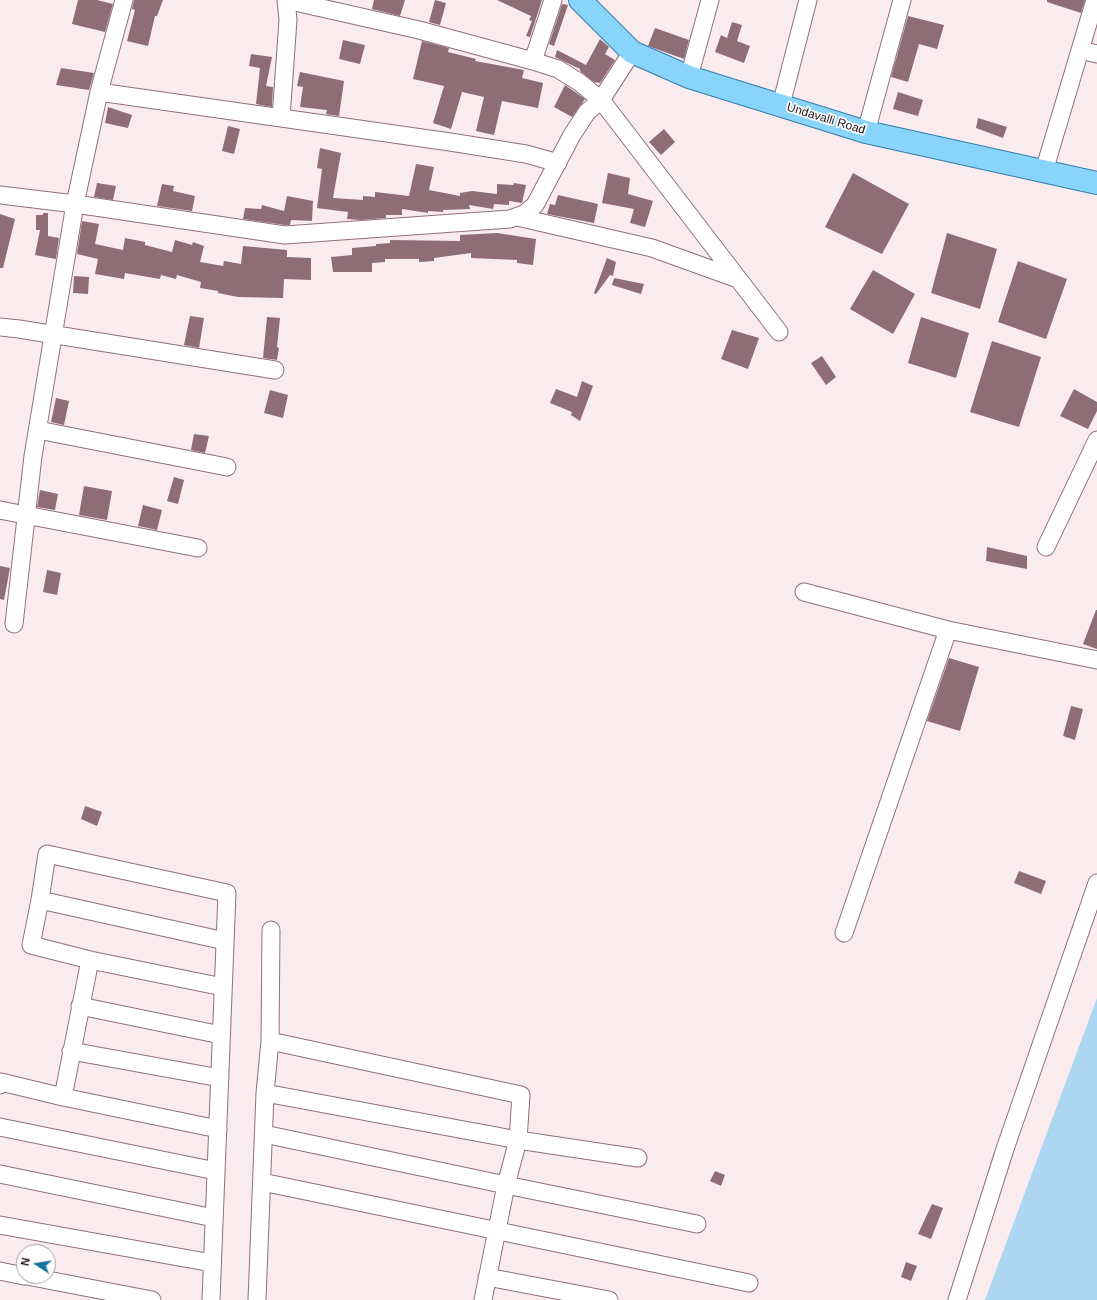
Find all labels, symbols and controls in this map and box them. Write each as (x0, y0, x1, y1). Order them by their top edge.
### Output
street label: Undavalli Road (785, 100, 867, 138)
north arrow (16, 1244, 56, 1284)
text: N (19, 1257, 32, 1267)

